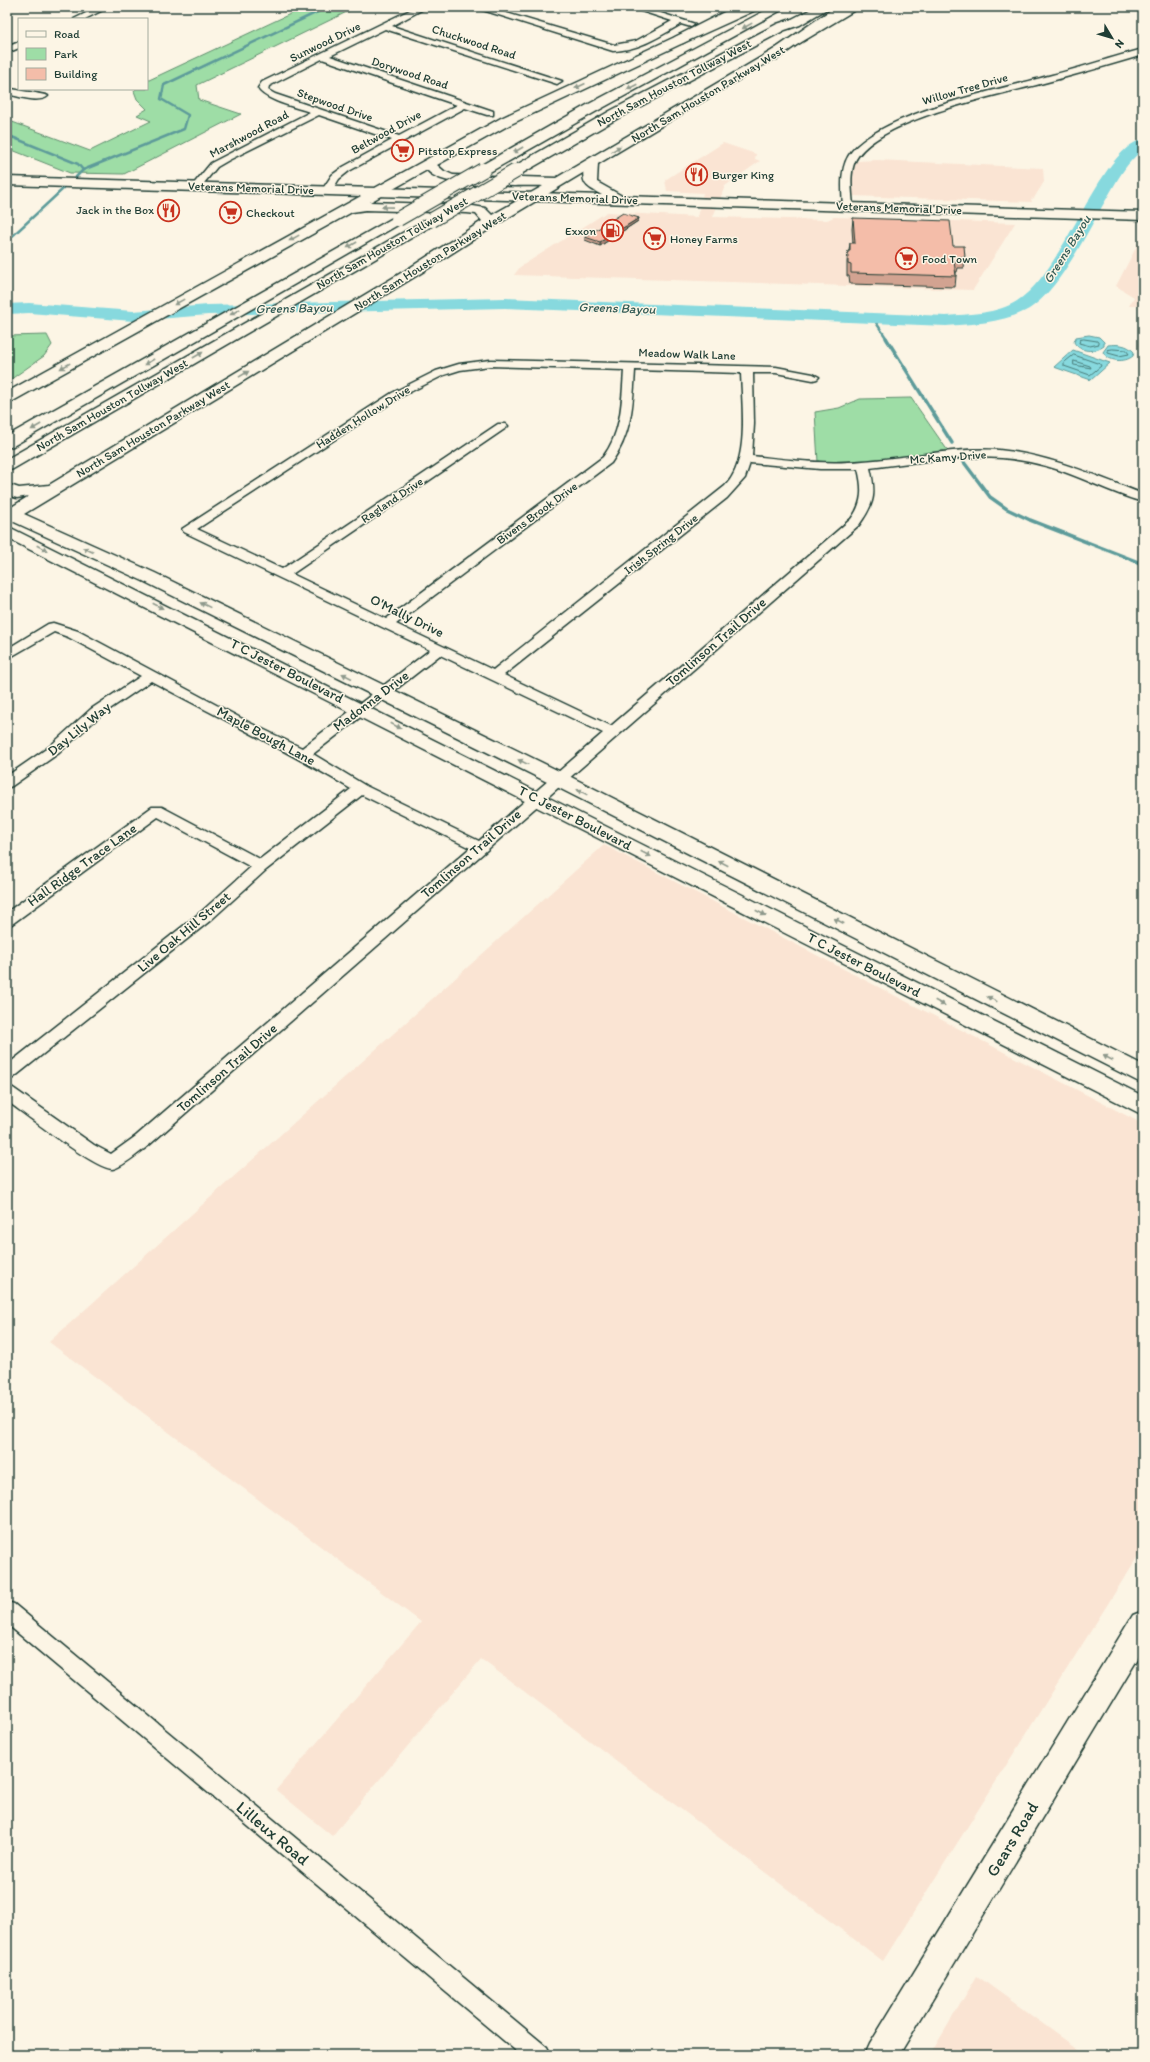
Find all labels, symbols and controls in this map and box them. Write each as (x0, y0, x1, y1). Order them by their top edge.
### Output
legend (18, 18, 148, 90)
north arrow (1092, 18, 1132, 58)
street label: Sunwood Drive (287, 19, 363, 65)
street label: Chuckwood Road (430, 22, 518, 62)
one-way arrow (741, 22, 753, 29)
text: Road (54, 27, 80, 41)
street label: North Sam Houston Tollway West (594, 36, 754, 130)
text: N (1112, 37, 1127, 51)
street label: North Sam Houston Parkway West (629, 42, 788, 146)
text: Park (54, 47, 78, 61)
street label: Dorywood Road (370, 54, 451, 92)
text: Building (54, 67, 98, 81)
street label: Willow Tree Drive (921, 70, 1010, 108)
one-way arrow (574, 83, 586, 89)
one-way arrow (626, 84, 638, 90)
street label: Stepwood Drive (295, 85, 375, 125)
street label: Marshwood Road (207, 107, 291, 161)
street label: Beltwood Drive (349, 107, 424, 157)
supermarket icon: Pitstop Express (390, 138, 416, 164)
place label: Pitstop Express (418, 144, 497, 158)
one-way arrow (610, 145, 622, 152)
one-way arrow (513, 146, 524, 153)
restaurant icon: Burger King (684, 162, 710, 188)
place label: Burger King (712, 168, 775, 182)
street label: Veterans Memorial Drive (188, 179, 314, 197)
street label: Veterans Memorial Drive (512, 189, 638, 207)
street label: North Sam Houston Tollway West (314, 194, 471, 292)
restaurant icon: Jack in the Box (156, 197, 182, 223)
street label: Veterans Memorial Drive (836, 199, 962, 217)
supermarket icon: Checkout (218, 200, 244, 226)
place label: Jack in the Box (76, 203, 154, 217)
one-way arrow (380, 204, 393, 210)
place label: Checkout (246, 206, 295, 220)
street label: North Sam Houston Parkway West (351, 208, 509, 314)
water label: Greens Bayou (1040, 212, 1094, 286)
fuel station icon: Exxon (599, 218, 625, 244)
place label: Exxon (565, 224, 596, 238)
supermarket icon: Honey Farms (642, 226, 668, 252)
place label: Honey Farms (670, 232, 738, 246)
one-way arrow (288, 235, 299, 242)
one-way arrow (346, 242, 358, 249)
supermarket icon: Food Town (893, 246, 919, 272)
place label: Food Town (922, 252, 977, 266)
one-way arrow (173, 299, 184, 306)
water label: Greens Bayou (578, 299, 657, 317)
water label: Greens Bayou (255, 300, 334, 316)
one-way arrow (229, 309, 241, 316)
street label: Meadow Walk Lane (638, 345, 736, 363)
one-way arrow (192, 352, 204, 359)
street label: North Sam Houston Tollway West (34, 356, 191, 454)
one-way arrow (143, 358, 155, 365)
one-way arrow (59, 362, 71, 369)
one-way arrow (239, 370, 249, 378)
street label: North Sam Houston Parkway West (74, 377, 233, 481)
street label: Hadden Hollow Drive (313, 382, 413, 452)
one-way arrow (30, 423, 42, 430)
street label: Mc Kamy Drive (909, 447, 987, 467)
street label: Ragland Drive (358, 474, 426, 526)
street label: Bivens Brook Drive (494, 479, 580, 547)
street label: Irish Spring Drive (621, 511, 701, 577)
one-way arrow (36, 545, 48, 551)
one-way arrow (82, 547, 93, 553)
street label: O'Mally Drive (367, 591, 447, 641)
street label: Tomlinson Trail Drive (662, 594, 770, 690)
one-way arrow (200, 602, 211, 608)
one-way arrow (152, 603, 164, 609)
street label: T C Jester Boulevard (227, 635, 347, 707)
street label: Madonna Drive (330, 667, 413, 735)
one-way arrow (341, 672, 353, 679)
street label: Day Lily Way (44, 698, 114, 760)
street label: Maple Bough Lane (214, 703, 318, 769)
one-way arrow (390, 723, 402, 730)
one-way arrow (517, 759, 528, 765)
street label: T C Jester Boulevard (515, 782, 635, 854)
one-way arrow (577, 789, 588, 795)
street label: Tomlinson Trail Drive (417, 806, 525, 902)
street label: Hall Ridge Trace Lane (24, 820, 140, 910)
one-way arrow (640, 850, 651, 857)
one-way arrow (717, 859, 729, 866)
street label: Live Oak Hill Street (134, 888, 234, 976)
one-way arrow (756, 910, 767, 916)
one-way arrow (833, 918, 845, 924)
street label: T C Jester Boulevard (804, 929, 924, 1001)
one-way arrow (987, 995, 998, 1002)
one-way arrow (934, 1000, 945, 1007)
street label: Tomlinson Trail Drive (173, 1020, 281, 1116)
one-way arrow (1103, 1055, 1114, 1061)
street label: Lilleux Road (233, 1797, 314, 1870)
street label: Gears Road (982, 1797, 1042, 1880)

